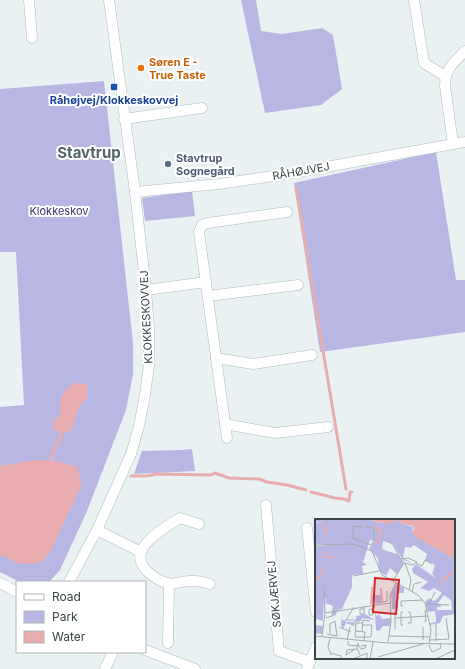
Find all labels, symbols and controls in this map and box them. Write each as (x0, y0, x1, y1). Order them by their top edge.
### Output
place label: Søren E - True Taste (149, 55, 206, 82)
marker: Søren E - True Taste (136, 63, 146, 73)
marker: Råhøjvej/Klokkeskovvej (109, 82, 119, 92)
place label: Råhøjvej/Klokkeskovvej (50, 93, 178, 107)
district label: Stavtrup (57, 143, 121, 162)
place label: Stavtrup Sognegård (176, 151, 235, 178)
marker: Stavtrup Sognegård (163, 159, 173, 169)
street label: RÅHØJVEJ (271, 159, 331, 183)
park label: Klokkeskov (29, 204, 89, 218)
street label: KLOKKESKOVVEJ (137, 270, 155, 364)
inset map (315, 519, 455, 659)
street label: SØKJÆRVEJ (264, 560, 284, 628)
legend (16, 581, 146, 653)
text: Road (52, 589, 81, 604)
text: Park (52, 609, 78, 624)
text: Water (52, 629, 86, 644)

